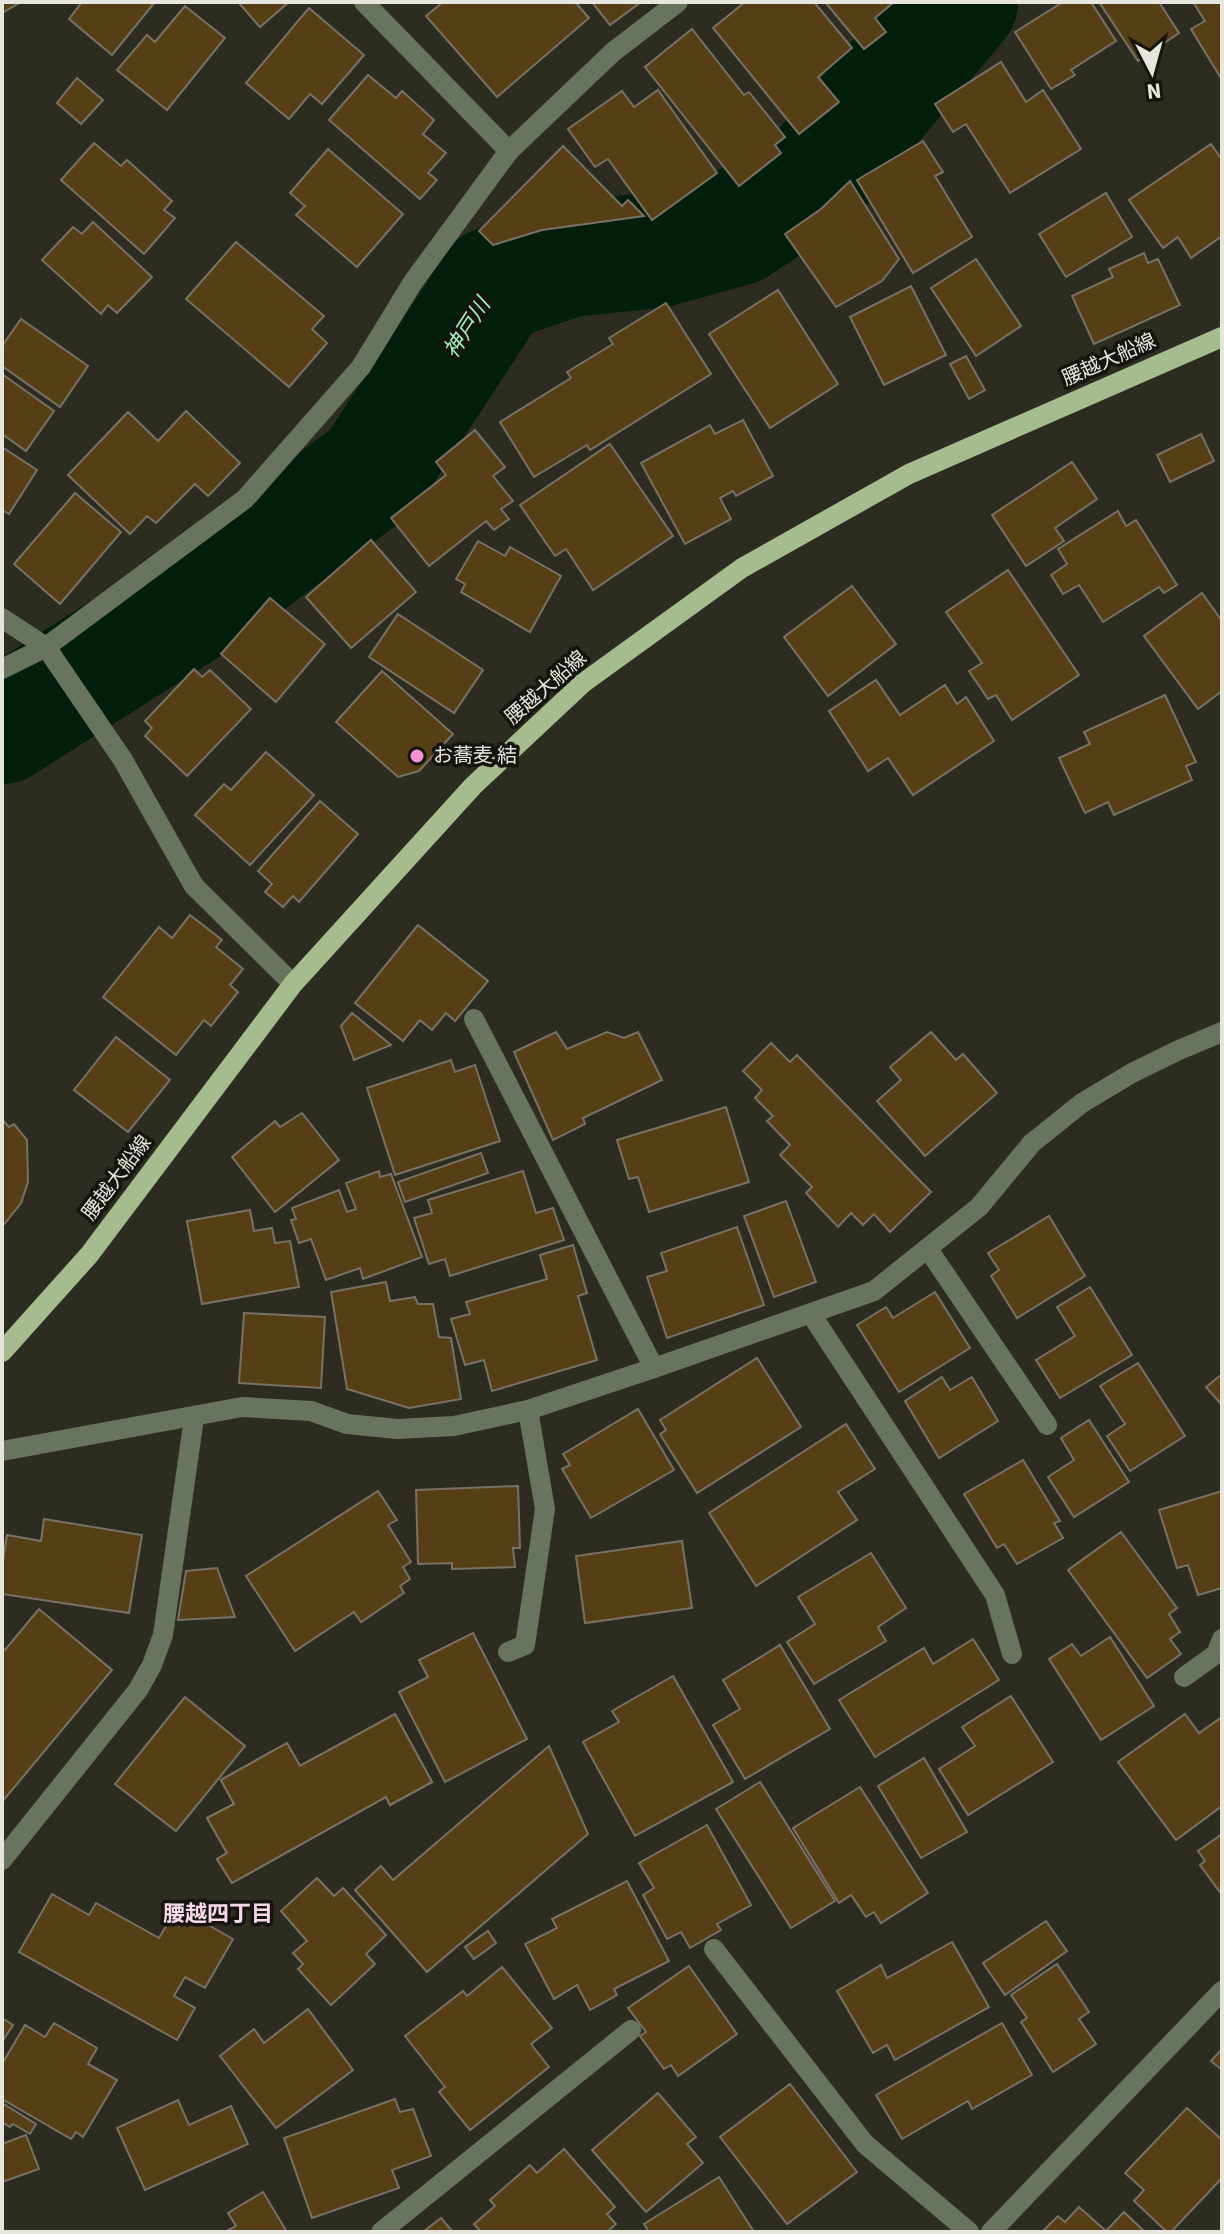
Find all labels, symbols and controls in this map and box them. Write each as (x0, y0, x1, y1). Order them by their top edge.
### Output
north arrow (1112, 32, 1192, 112)
text: N (1145, 74, 1163, 108)
water label: 神戸川 (436, 290, 499, 364)
street label: 腰越大船線 (1058, 327, 1160, 393)
street label: 腰越大船線 (499, 645, 593, 731)
place label: お蕎麦 結 (433, 742, 517, 770)
marker: お蕎麦 結 (408, 747, 426, 765)
street label: 腰越大船線 (76, 1130, 158, 1226)
district label: 腰越四丁目 (163, 1898, 273, 1930)

